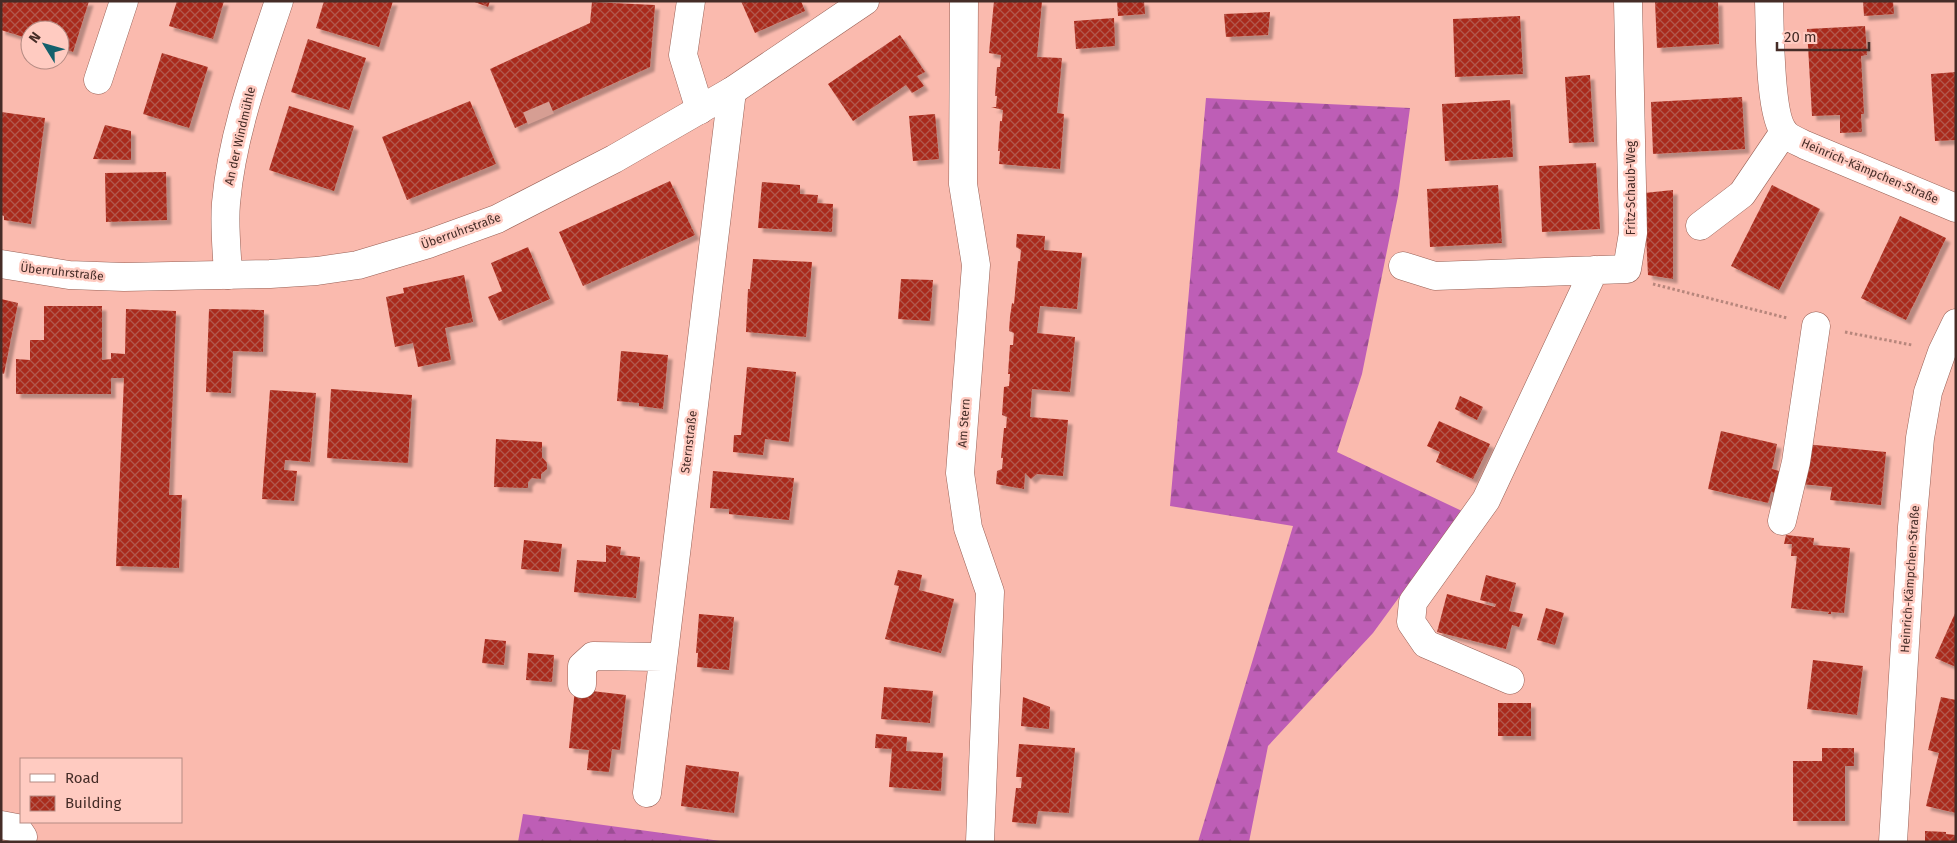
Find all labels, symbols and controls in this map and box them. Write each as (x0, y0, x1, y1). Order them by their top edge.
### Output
north arrow (20, 20, 70, 70)
scale bar (1777, 20, 1870, 52)
text: 20 m (1784, 28, 1817, 46)
text: N (25, 29, 45, 46)
street label: An der Windmühle (222, 86, 258, 186)
street label: Heinrich-Kämpchen-Straße (1799, 136, 1941, 206)
street label: Fritz-Schaub-Weg (1624, 140, 1638, 235)
street label: Überruhrstraße (419, 208, 503, 252)
street label: Überruhrstraße (20, 259, 105, 283)
street label: Am Stern (955, 398, 973, 448)
street label: Sternstraße (678, 410, 700, 474)
street label: Heinrich-Kämpchen-Straße (1898, 505, 1922, 653)
legend (20, 758, 182, 823)
text: Road (65, 769, 100, 787)
text: Building (65, 794, 121, 812)

